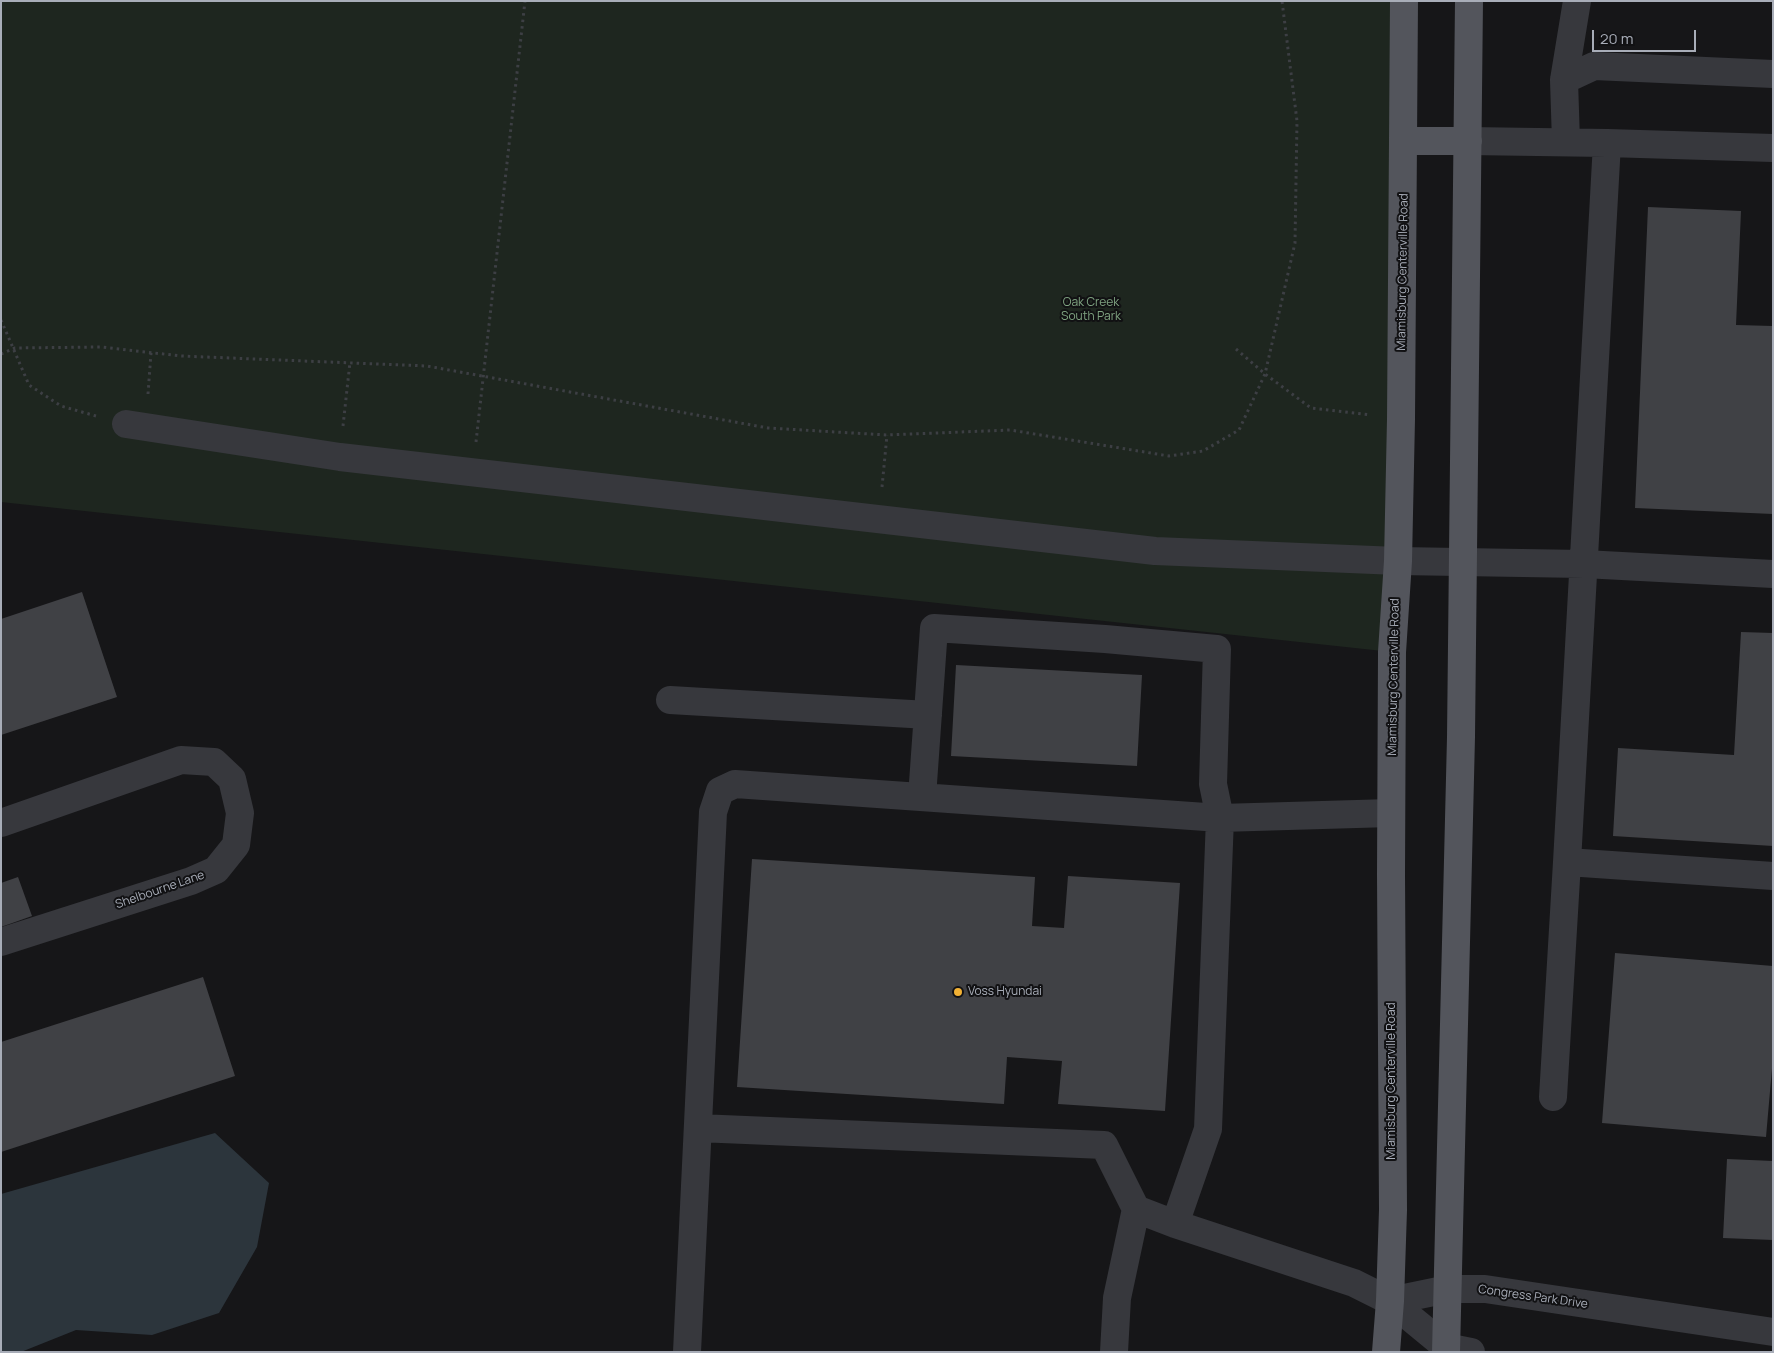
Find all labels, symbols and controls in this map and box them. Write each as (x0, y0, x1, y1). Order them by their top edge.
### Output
scale bar (1594, 20, 1698, 52)
text: 20 m (1600, 28, 1633, 49)
street label: Miamisburg Centerville Road (1394, 193, 1412, 351)
park label: Oak Creek South Park (1061, 296, 1121, 324)
street label: Miamisburg Centerville Road (1385, 598, 1403, 756)
street label: Shelbourne Lane (114, 868, 206, 912)
place label: Voss Hyundai (968, 985, 1042, 999)
marker: Voss Hyundai (952, 986, 964, 998)
street label: Miamisburg Centerville Road (1385, 1002, 1399, 1160)
street label: Congress Park Drive (1477, 1282, 1589, 1312)

